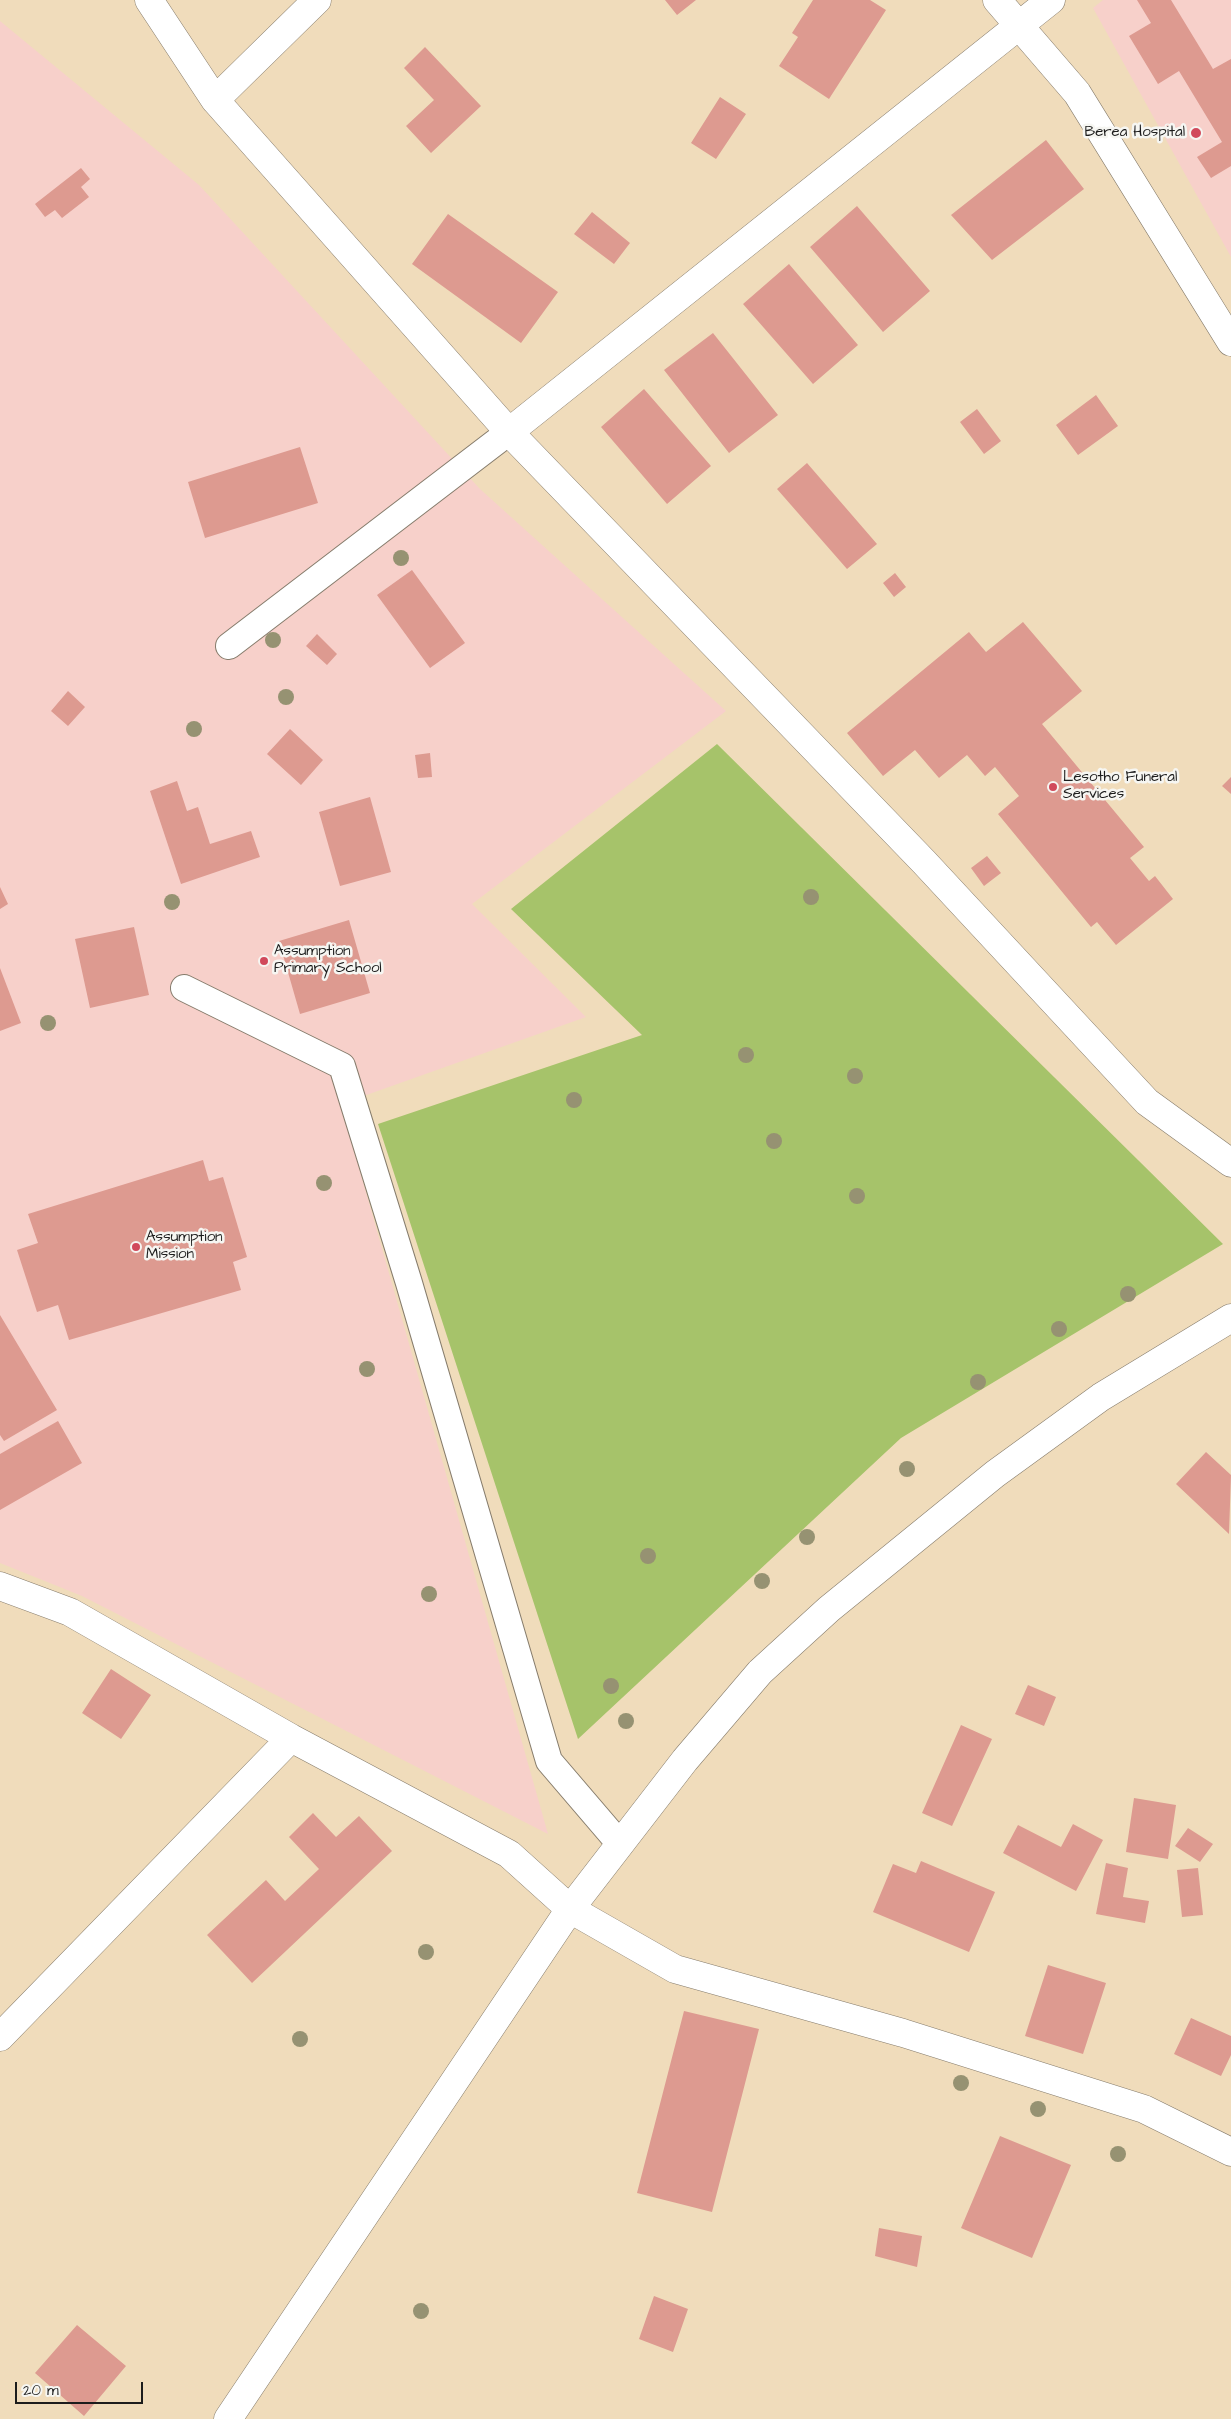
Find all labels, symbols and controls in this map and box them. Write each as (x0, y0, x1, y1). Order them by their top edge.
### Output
place label: Berea Hospital (1084, 124, 1185, 142)
marker: Berea Hospital (1189, 126, 1203, 140)
place label: Lesotho Funeral Services (1063, 769, 1177, 804)
marker: Lesotho Funeral Services (1047, 781, 1059, 793)
place label: Assumption Primary School (274, 943, 382, 978)
marker: Assumption Primary School (258, 955, 270, 967)
place label: Assumption Mission (146, 1229, 223, 1264)
marker: Assumption Mission (130, 1241, 142, 1253)
scale bar (18, 2372, 145, 2404)
text: 20 m (23, 2380, 59, 2401)

